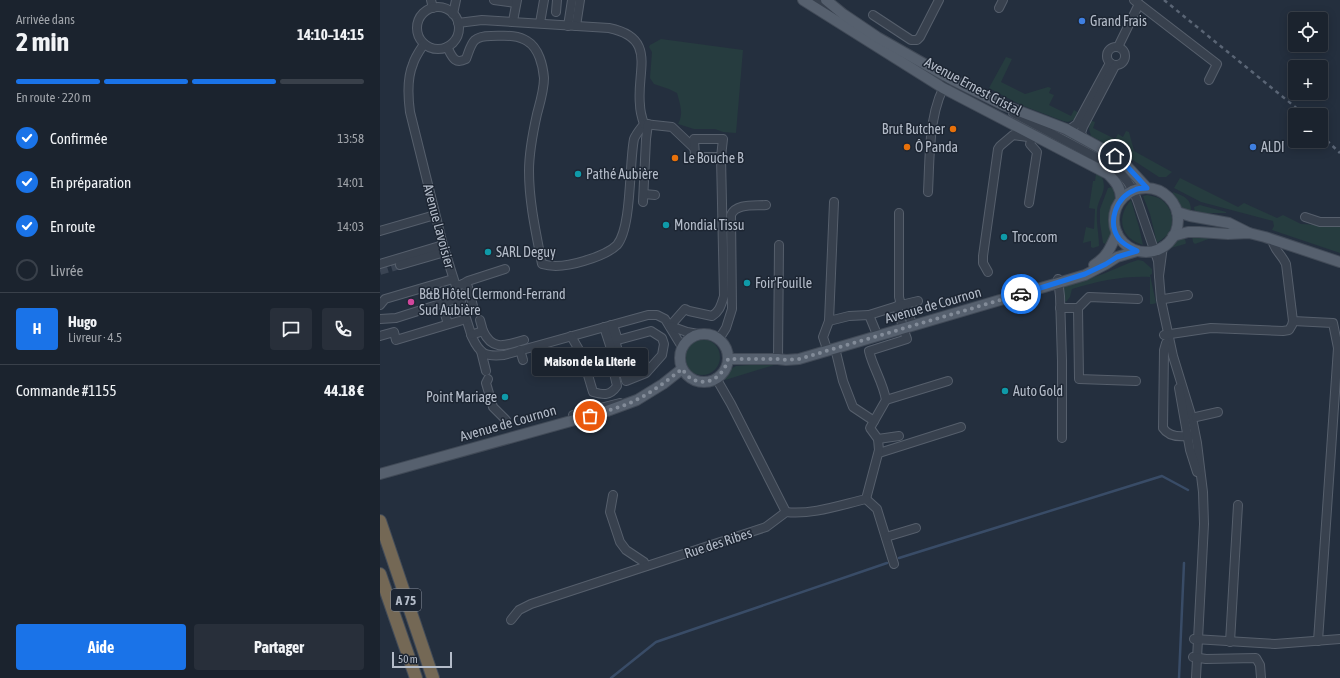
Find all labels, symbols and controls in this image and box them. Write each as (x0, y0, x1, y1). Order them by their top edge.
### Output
text: Arrivée dans (16, 12, 75, 27)
map controls (1288, 12, 1328, 148)
button: locate (1288, 12, 1328, 52)
place label: Grand Frais (1090, 13, 1147, 29)
marker: Grand Frais (1077, 16, 1087, 26)
text: 14:10–14:15 (297, 26, 364, 43)
text: 2 min (16, 27, 69, 57)
street label: Avenue Ernest Cristal (922, 54, 1025, 118)
button: + (1288, 60, 1328, 100)
text: En route · 220 m (16, 90, 91, 105)
button: − (1288, 108, 1328, 148)
place label: Brut Butcher (882, 121, 946, 137)
marker: Brut Butcher (948, 124, 958, 134)
icon: check (16, 127, 38, 149)
text: Confirmée (50, 130, 107, 147)
text: 13:58 (337, 131, 364, 146)
place label: Ô Panda (915, 139, 958, 155)
pin (1098, 139, 1132, 173)
place label: ALDI (1261, 139, 1285, 155)
marker: Ô Panda (902, 142, 912, 152)
marker: ALDI (1248, 142, 1258, 152)
icon: home (1104, 145, 1126, 167)
place label: Le Bouche B (683, 150, 744, 166)
marker: Le Bouche B (670, 153, 680, 163)
place label: Pathé Aubière (586, 166, 659, 182)
marker: Pathé Aubière (573, 169, 583, 179)
icon: check (16, 171, 38, 193)
text: En préparation (50, 174, 131, 191)
text: 14:01 (337, 175, 364, 190)
street label: Avenue Lavoisier (420, 182, 458, 271)
icon: check (16, 215, 38, 237)
place label: Mondial Tissu (674, 217, 744, 233)
text: En route (50, 218, 95, 235)
text: 14:03 (337, 219, 364, 234)
marker: Mondial Tissu (661, 220, 671, 230)
place label: Troc.com (1012, 229, 1058, 245)
marker: Troc.com (999, 232, 1009, 242)
place label: SARL Deguy (496, 244, 556, 260)
marker: SARL Deguy (483, 247, 493, 257)
text: Livrée (50, 262, 83, 279)
courier (1001, 274, 1041, 314)
place label: Foir'Fouille (755, 275, 812, 291)
marker: Foir'Fouille (742, 278, 752, 288)
icon: car (1010, 283, 1032, 305)
street label: Avenue de Cournon (883, 284, 983, 326)
place label: B&B Hôtel Clermond-Ferrand Sud Aubière (419, 286, 566, 318)
marker: B&B Hôtel Clermond-Ferrand Sud Aubière (406, 297, 416, 307)
button: chat (270, 308, 312, 350)
button: phone (322, 308, 364, 350)
text: Hugo (68, 313, 97, 330)
text: H (33, 320, 41, 337)
text: Livreur · 4.5 (68, 330, 122, 345)
callout: Maison de la Literie (532, 348, 648, 376)
text: Maison de la Literie (544, 354, 636, 369)
text: Commande #1155 (16, 382, 116, 399)
text: 44.18 € (324, 382, 364, 399)
place label: Auto Gold (1013, 383, 1063, 399)
marker: Auto Gold (1000, 386, 1010, 396)
place label: Point Mariage (426, 389, 497, 405)
marker: Point Mariage (500, 392, 510, 402)
pin (573, 399, 607, 433)
street label: Avenue de Cournon (458, 402, 558, 444)
icon: bag (579, 405, 601, 427)
street label: Rue des Ribes (682, 525, 754, 561)
road number: A 75 (391, 589, 421, 611)
button: Aide (16, 624, 186, 670)
button: Partager (194, 624, 364, 670)
scale bar (392, 650, 452, 669)
text: 50 m (398, 653, 418, 665)

